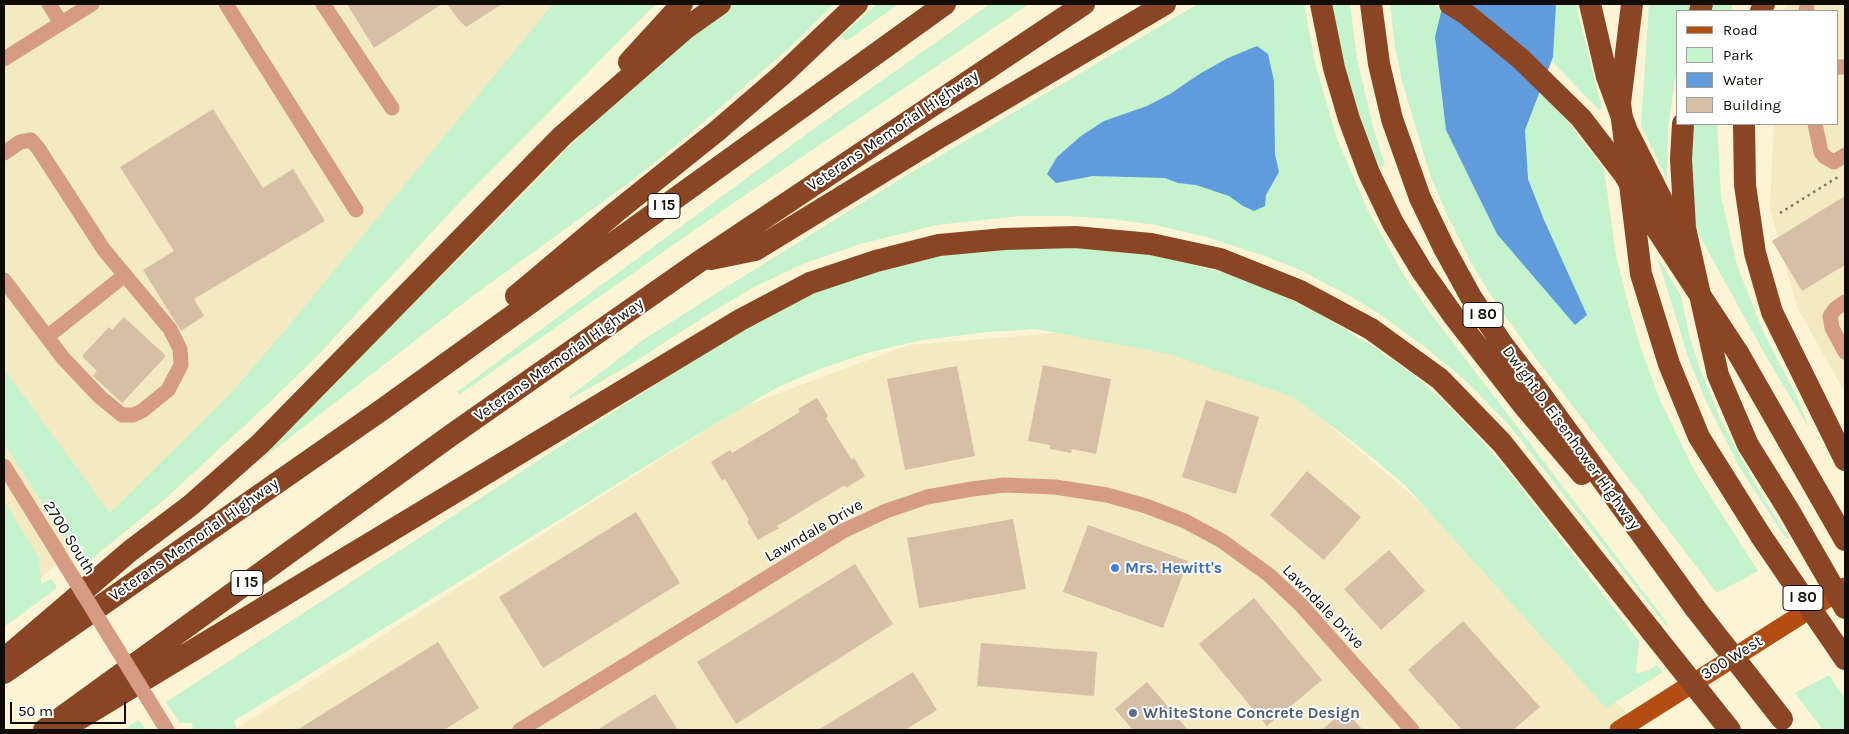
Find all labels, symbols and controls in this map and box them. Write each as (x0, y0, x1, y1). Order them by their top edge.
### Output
legend (1676, 10, 1839, 125)
text: Road (1723, 21, 1758, 39)
text: Park (1723, 46, 1753, 64)
street label: Veterans Memorial Highway (804, 66, 982, 196)
text: Water (1723, 71, 1763, 89)
text: Building (1723, 96, 1781, 114)
road number: I 15 (648, 194, 680, 218)
street label: Veterans Memorial Highway (471, 294, 647, 426)
road number: I 80 (1463, 302, 1503, 328)
street label: Dwight D. Eisenhower Highway (1498, 342, 1644, 534)
street label: Veterans Memorial Highway (106, 474, 282, 606)
street label: Lawndale Drive (762, 495, 866, 567)
street label: 2700 South (39, 498, 99, 578)
place label: Mrs. Hewitt's (1125, 558, 1222, 578)
street label: Lawndale Drive (1278, 561, 1368, 653)
marker: Mrs. Hewitt's (1109, 562, 1121, 574)
road number: I 15 (231, 570, 263, 596)
road number: I 80 (1783, 586, 1823, 610)
street label: 300 West (1698, 632, 1766, 684)
scale bar (12, 692, 129, 724)
text: 50 m (18, 702, 53, 720)
place label: WhiteStone Concrete Design (1143, 703, 1360, 723)
marker: WhiteStone Concrete Design (1127, 707, 1139, 719)

